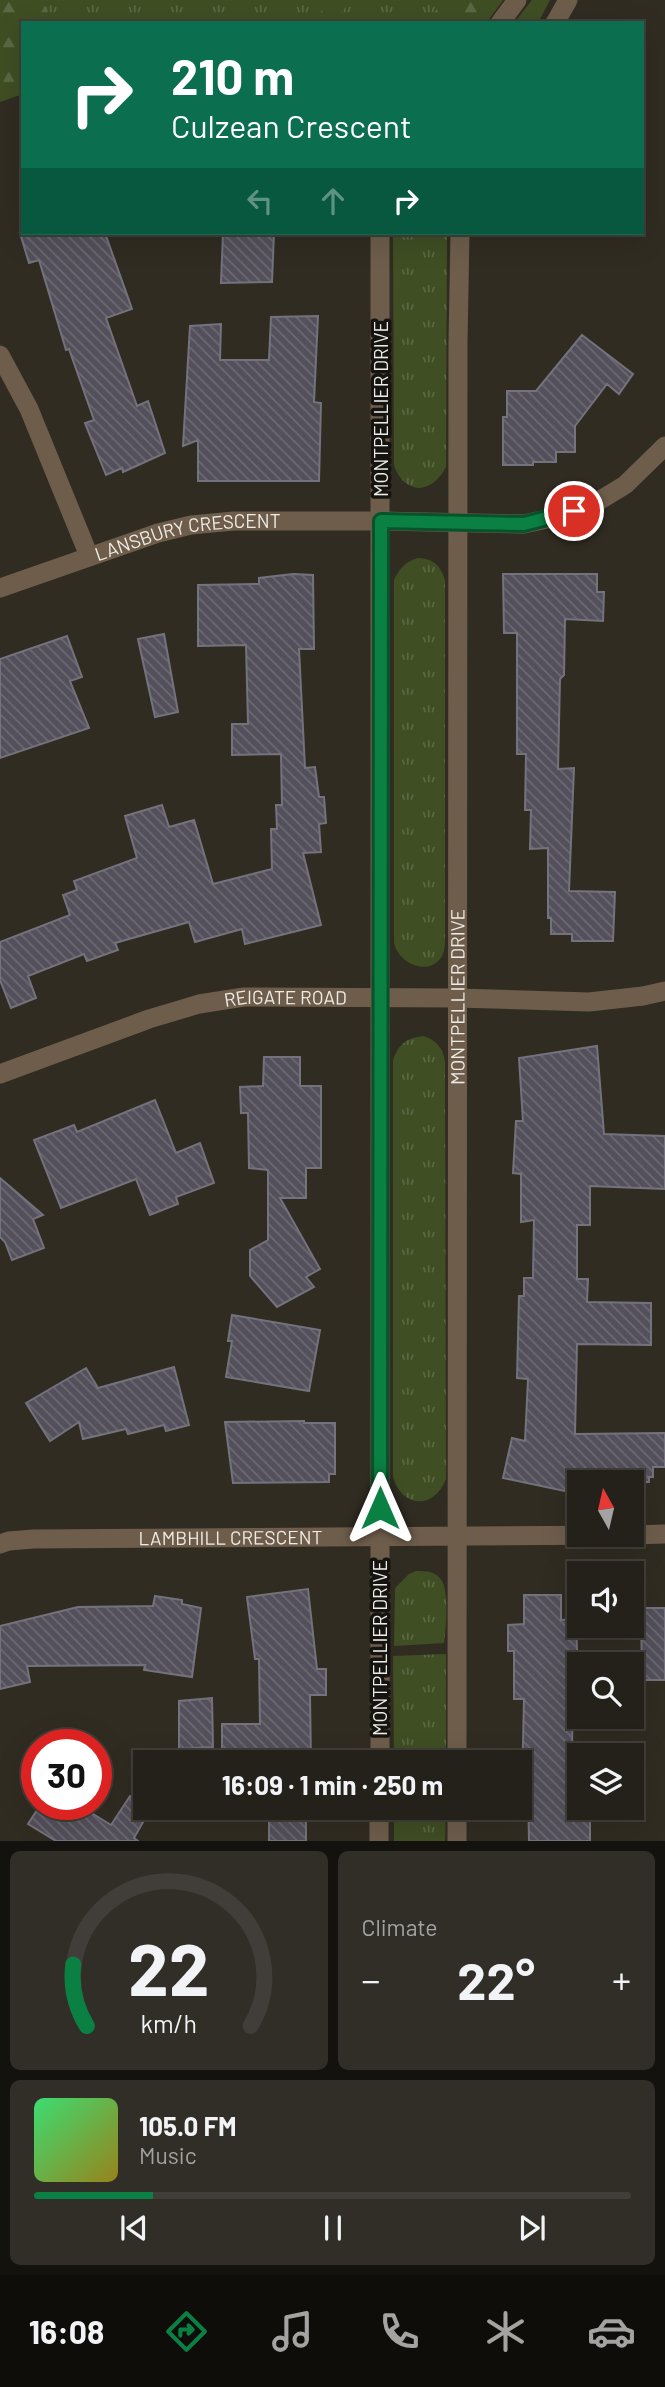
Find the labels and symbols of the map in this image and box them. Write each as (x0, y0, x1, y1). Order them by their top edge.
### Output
street label: MONTPELLIER DRIVE (369, 321, 392, 497)
pin (544, 481, 604, 541)
street label: LANSBURY CRESCENT (92, 509, 280, 565)
street label: MONTPELLIER DRIVE (445, 909, 469, 1085)
street label: REIGATE ROAD (222, 985, 347, 1011)
north arrow (567, 1470, 644, 1547)
position arrow (343, 1471, 417, 1545)
street label: LAMBHILL CRESCENT (138, 1525, 322, 1549)
street label: MONTPELLIER DRIVE (368, 1560, 391, 1736)
speed limit sign: 30 (21, 1729, 112, 1820)

